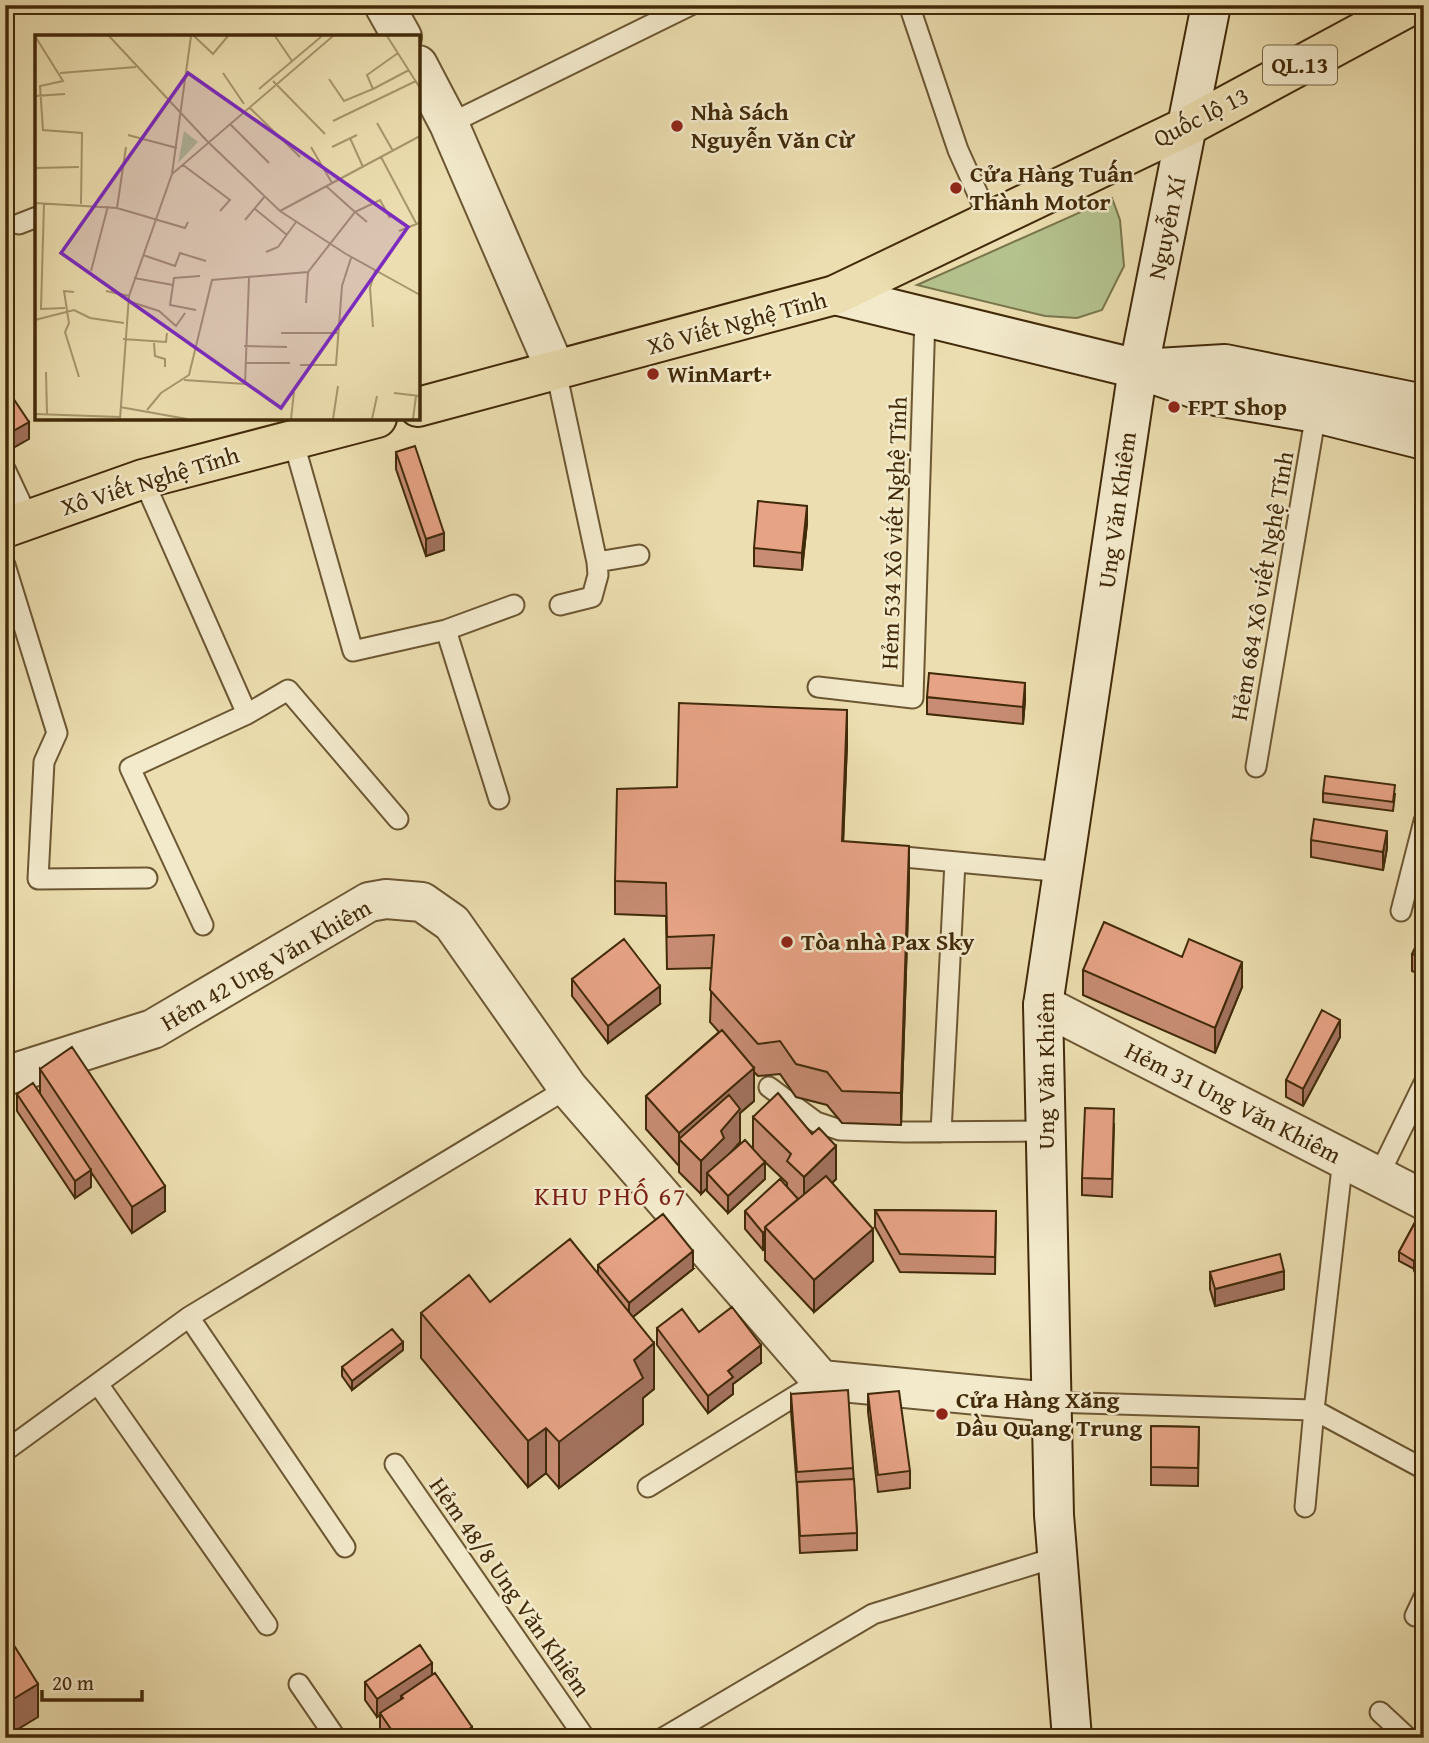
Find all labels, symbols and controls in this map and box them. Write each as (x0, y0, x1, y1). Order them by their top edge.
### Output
inset map (35, 35, 420, 420)
road number: QL.13 (1263, 46, 1337, 85)
street label: Quốc lộ 13 (1147, 78, 1255, 156)
place label: Nhà Sách Nguyễn Văn Cừ (691, 94, 855, 157)
marker: Nhà Sách Nguyễn Văn Cừ (669, 118, 685, 134)
place label: Cửa Hàng Tuấn Thành Motor (970, 156, 1133, 219)
street label: Nguyễn Xí (1139, 172, 1195, 283)
marker: Cửa Hàng Tuấn Thành Motor (948, 180, 964, 196)
street label: Xô Viết Nghệ Tĩnh (643, 282, 831, 363)
place label: WinMart+ (667, 356, 772, 391)
marker: WinMart+ (645, 366, 661, 382)
place label: FPT Shop (1188, 389, 1287, 424)
street label: Hẻm 534 Xô viết Nghệ Tĩnh (871, 395, 916, 670)
marker: FPT Shop (1166, 399, 1182, 415)
street label: Ung Văn Khiêm (1088, 429, 1145, 590)
street label: Xô Viết Nghệ Tĩnh (56, 437, 244, 524)
street label: Hẻm 684 Xô viết Nghệ Tĩnh (1221, 448, 1303, 723)
street label: Hẻm 42 Ung Văn Khiêm (154, 890, 378, 1039)
place label: Tòa nhà Pax Sky (801, 924, 975, 959)
marker: Tòa nhà Pax Sky (779, 934, 795, 950)
street label: Ung Văn Khiêm (1028, 992, 1063, 1150)
street label: Hẻm 31 Ung Văn Khiêm (1119, 1033, 1348, 1172)
district label: KHU PHỐ 67 (534, 1176, 688, 1215)
place label: Cửa Hàng Xăng Dầu Quang Trung (956, 1382, 1142, 1445)
marker: Cửa Hàng Xăng Dầu Quang Trung (934, 1406, 950, 1422)
street label: Hẻm 48/8 Ung Văn Khiêm (421, 1470, 600, 1704)
scale bar (42, 1659, 142, 1703)
text: 20 m (52, 1667, 94, 1698)

